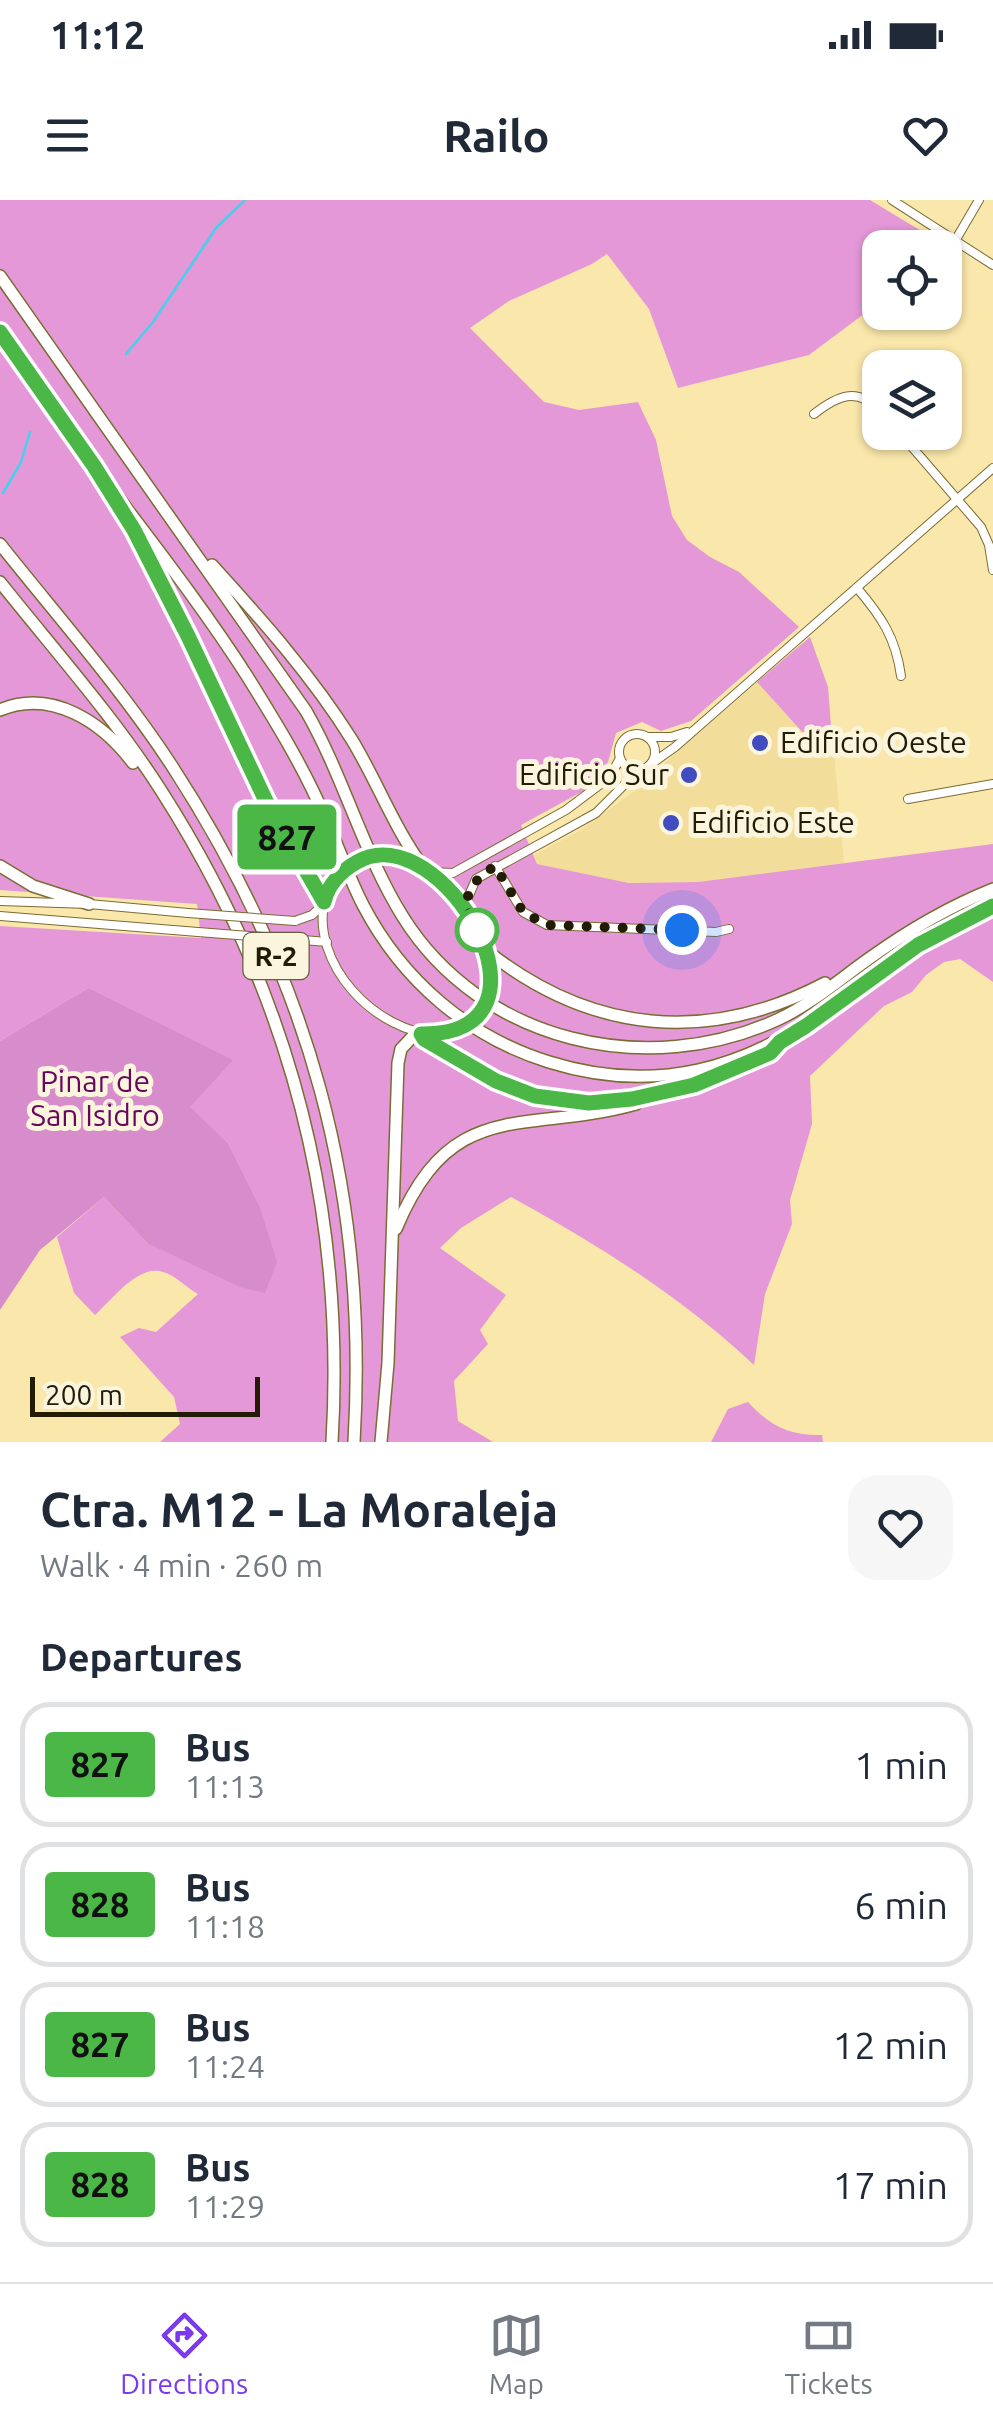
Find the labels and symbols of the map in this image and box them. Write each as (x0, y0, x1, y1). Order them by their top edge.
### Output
place label: Edificio Oeste (780, 725, 967, 759)
marker: Edificio Oeste (749, 732, 771, 754)
place label: Edificio Sur (519, 757, 670, 791)
marker: Edificio Sur (678, 764, 700, 786)
line badge: 827 (230, 804, 344, 870)
place label: Edificio Este (691, 805, 855, 839)
marker: Edificio Este (660, 812, 682, 834)
your location (657, 905, 707, 955)
unlabelled marker (456, 909, 498, 951)
road number: R-2 (244, 933, 308, 979)
park label: Pinar de San Isidro (30, 1064, 160, 1132)
scale bar (30, 1372, 260, 1416)

